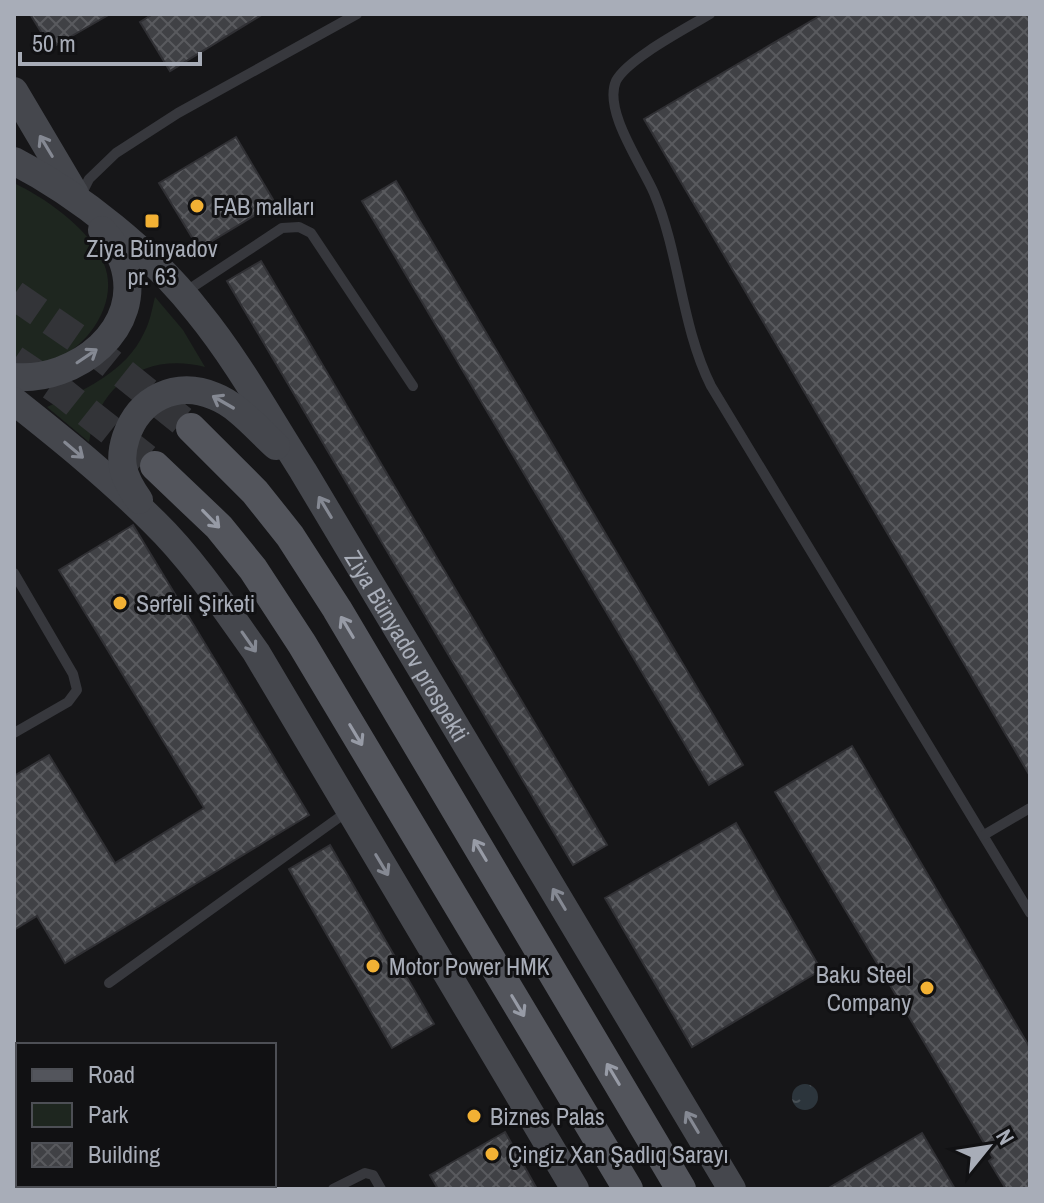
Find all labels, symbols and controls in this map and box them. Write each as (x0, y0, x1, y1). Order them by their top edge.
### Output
scale bar (20, 16, 200, 66)
text: 50 m (32, 27, 76, 59)
one-way arrow (38, 135, 54, 158)
place label: FAB malları (213, 190, 315, 222)
marker: FAB malları (188, 197, 206, 215)
marker: Ziya Bünyadov pr. 63 (143, 212, 161, 230)
place label: Ziya Bünyadov pr. 63 (86, 232, 218, 292)
one-way arrow (75, 348, 97, 365)
one-way arrow (212, 393, 235, 409)
one-way arrow (64, 441, 84, 459)
one-way arrow (316, 496, 332, 519)
one-way arrow (202, 509, 220, 529)
street label: Ziya Bünyadov prospekti (338, 544, 477, 748)
place label: Sərfəli Şirkəti (136, 587, 255, 619)
marker: Sərfəli Şirkəti (111, 594, 129, 612)
one-way arrow (339, 616, 355, 639)
one-way arrow (241, 630, 257, 652)
one-way arrow (348, 723, 364, 746)
one-way arrow (472, 839, 488, 862)
one-way arrow (374, 853, 390, 876)
one-way arrow (551, 888, 567, 911)
place label: Motor Power HMK (389, 950, 550, 982)
marker: Motor Power HMK (364, 957, 382, 975)
place label: Baku Steel Company (816, 958, 911, 1018)
marker: Baku Steel Company (918, 979, 936, 997)
one-way arrow (510, 994, 526, 1017)
legend (16, 1043, 276, 1187)
text: Road (88, 1058, 135, 1090)
one-way arrow (605, 1063, 621, 1086)
text: Park (88, 1098, 129, 1130)
place label: Biznes Palas (490, 1100, 605, 1132)
marker: Biznes Palas (465, 1107, 483, 1125)
north arrow (948, 1107, 1028, 1187)
one-way arrow (684, 1111, 700, 1134)
text: N (989, 1124, 1022, 1150)
text: Building (88, 1138, 160, 1170)
place label: Çingiz Xan Şadlıq Sarayı (508, 1138, 729, 1170)
marker: Çingiz Xan Şadlıq Sarayı (483, 1145, 501, 1163)

